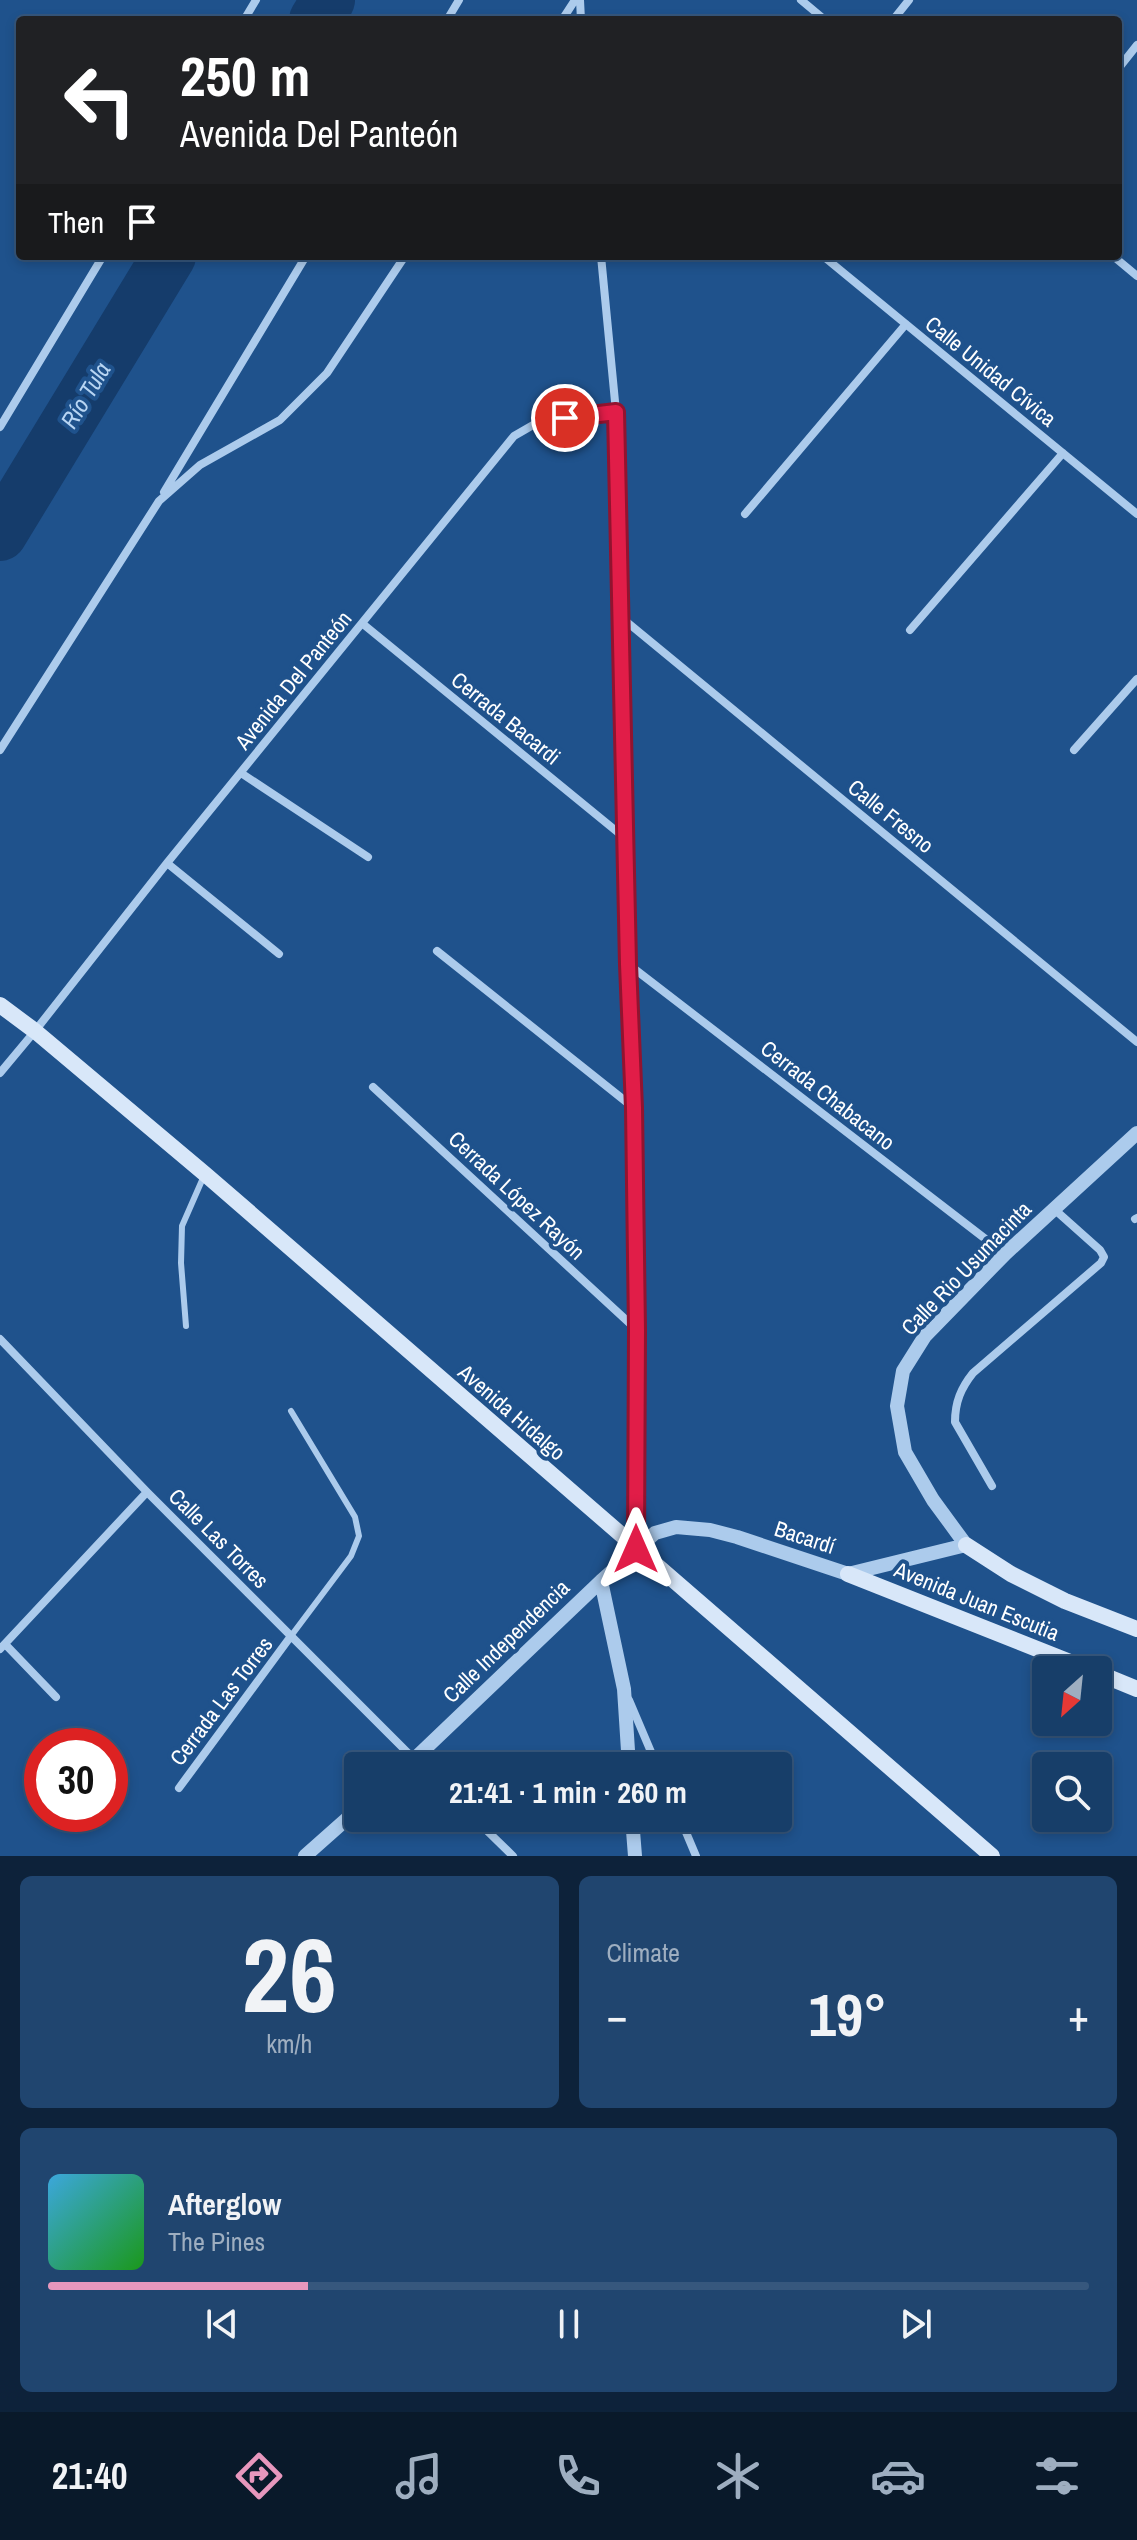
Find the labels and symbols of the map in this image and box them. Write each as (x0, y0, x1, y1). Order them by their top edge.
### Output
street label: Calle Unidad Cívica (919, 309, 1063, 433)
water label: Río Tula (53, 356, 117, 434)
pin (531, 384, 599, 452)
street label: Avenida Del Panteón (227, 604, 358, 756)
street label: Cerrada Bacardi (445, 665, 567, 771)
street label: Calle Fresno (842, 772, 940, 860)
street label: Cerrada Chabacano (755, 1033, 901, 1157)
street label: Cerrada López Rayón (442, 1124, 592, 1266)
street label: Calle Rio Usumacinta (894, 1194, 1038, 1342)
street label: Avenida Hidalgo (451, 1356, 572, 1467)
street label: Calle Las Torres (162, 1481, 276, 1595)
position arrow (594, 1507, 678, 1591)
street label: Bacardí (771, 1513, 840, 1561)
street label: Avenida Juan Escutia (889, 1554, 1064, 1648)
street label: Calle Independencia (436, 1573, 576, 1709)
street label: Cerrada Las Torres (163, 1630, 279, 1772)
north arrow (1032, 1656, 1112, 1736)
speed limit sign: 30 (24, 1728, 128, 1832)

